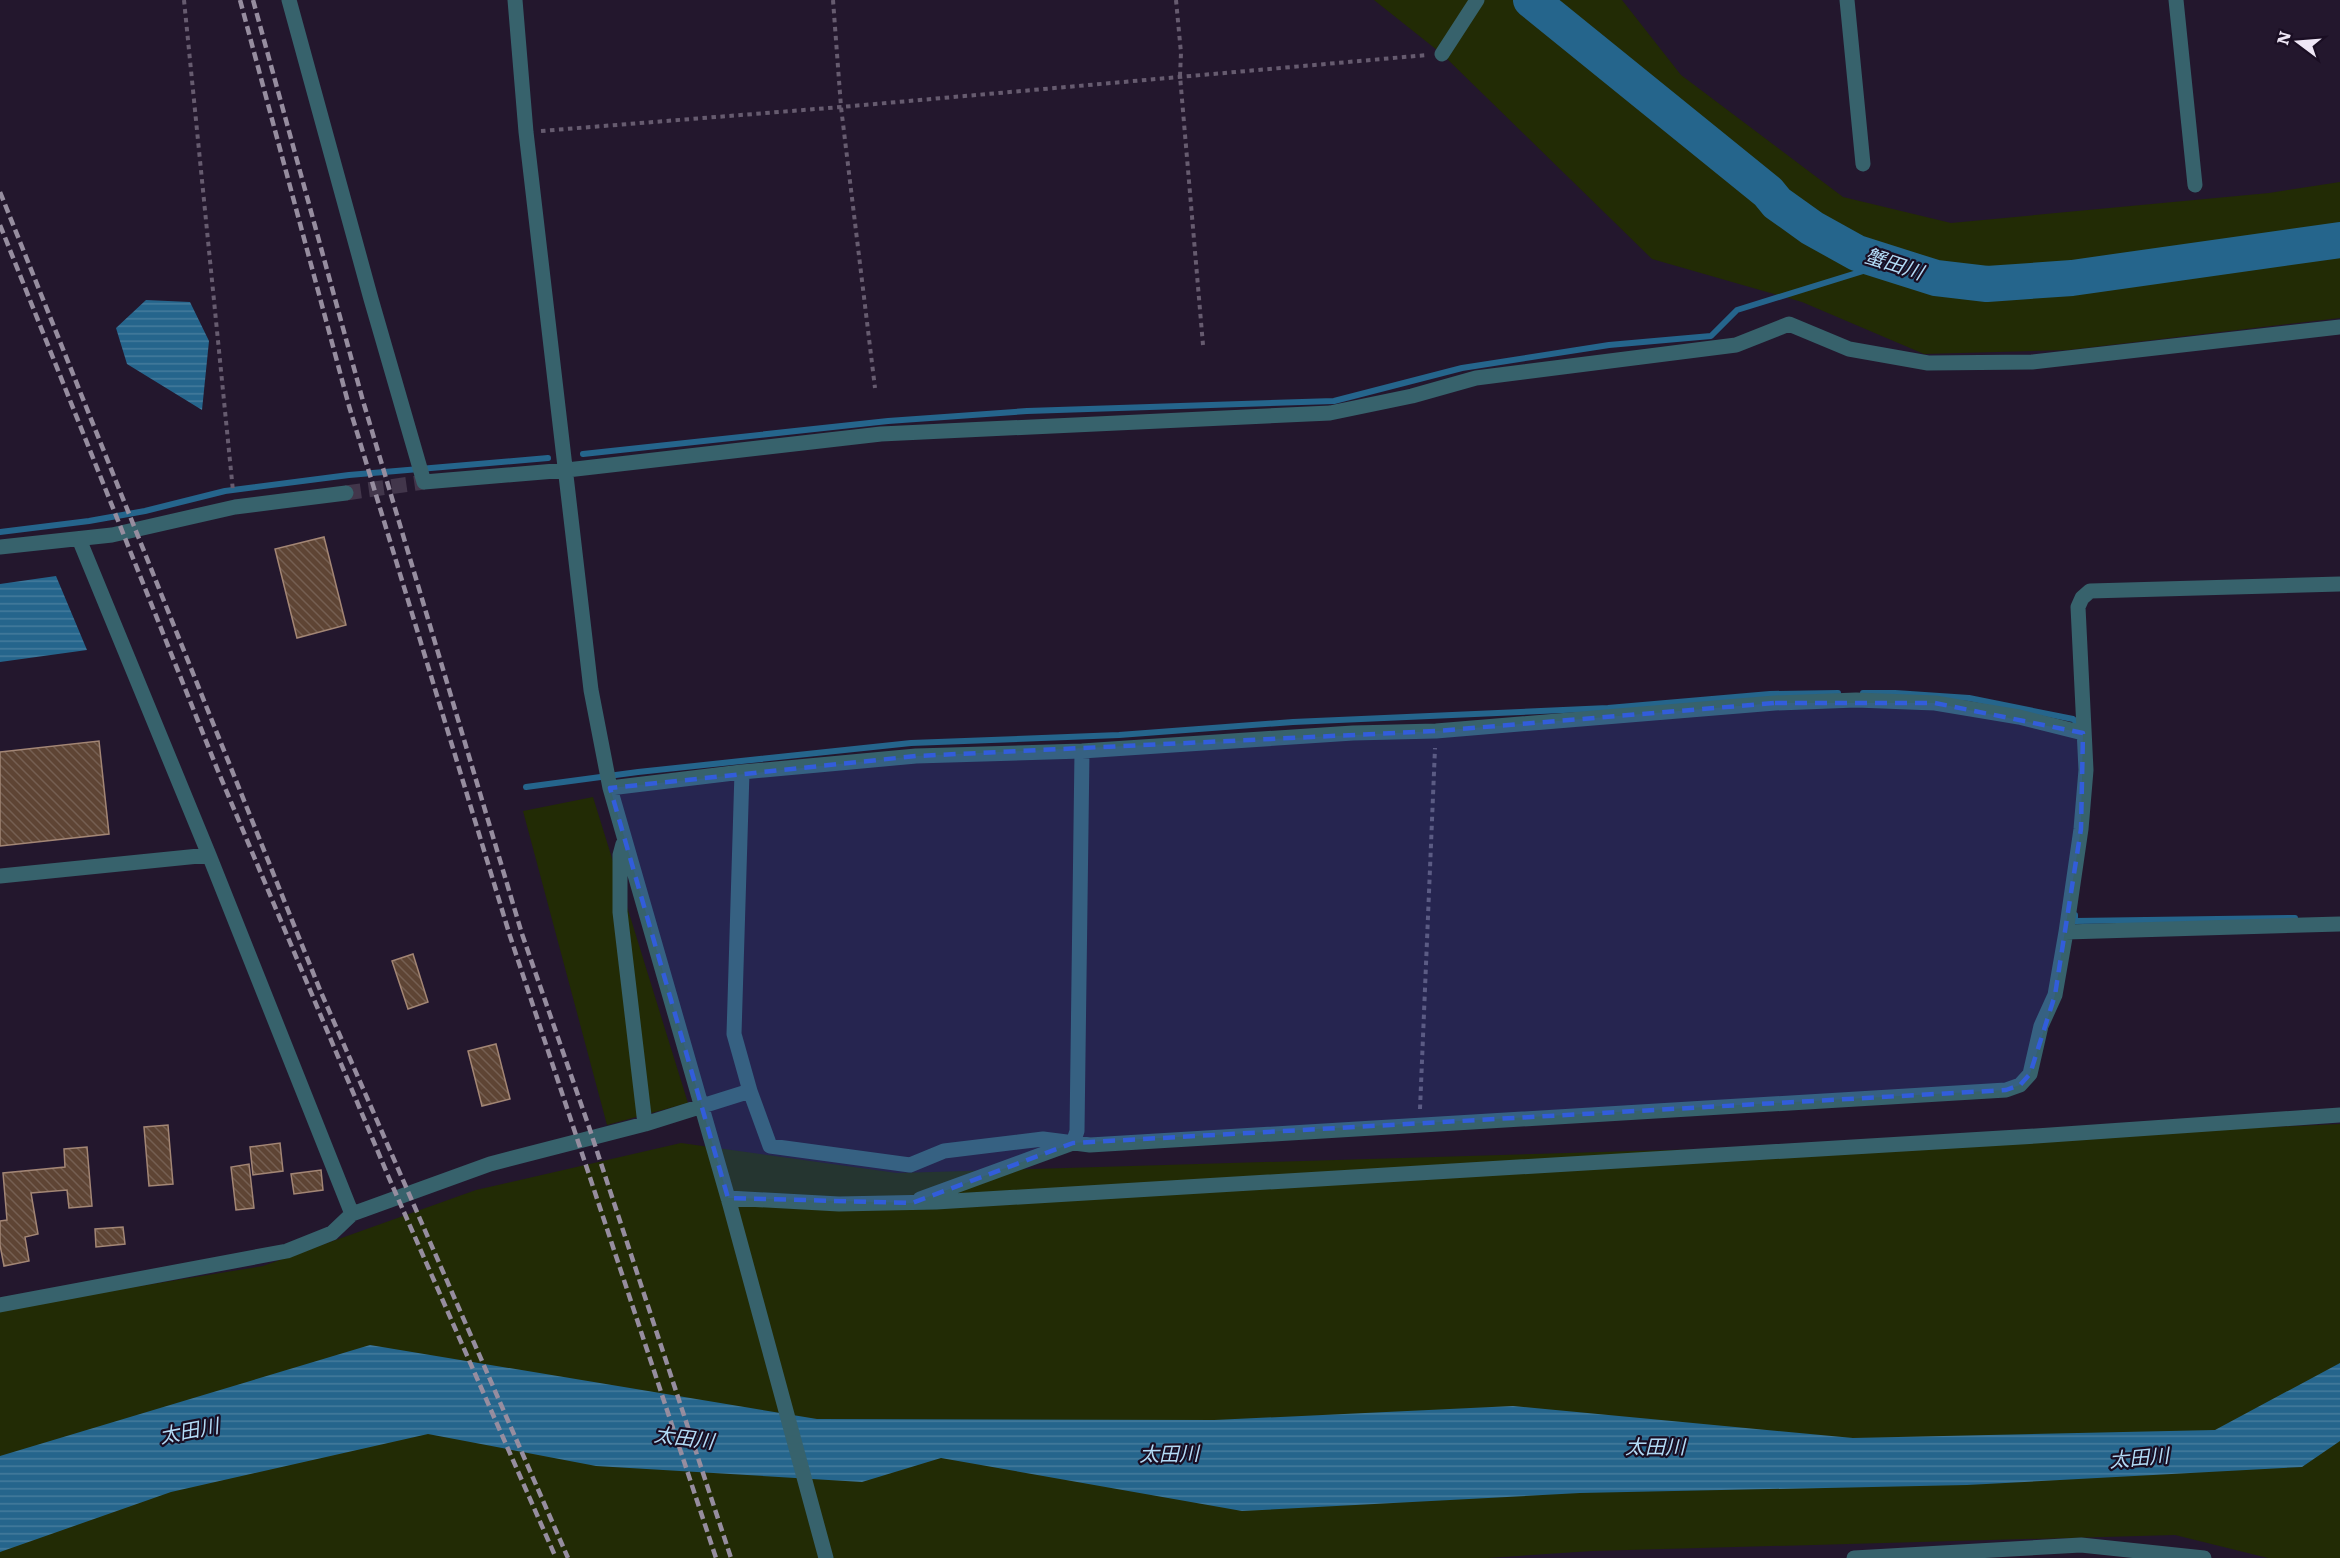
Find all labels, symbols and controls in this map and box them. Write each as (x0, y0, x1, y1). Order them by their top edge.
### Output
north arrow (2268, 12, 2328, 72)
text: N (2269, 28, 2296, 47)
water label: 蟹田川 (1861, 239, 1930, 286)
water label: 太田川 (156, 1408, 223, 1449)
water label: 太田川 (653, 1417, 718, 1455)
water label: 太田川 (1625, 1430, 1687, 1460)
water label: 太田川 (1139, 1436, 1201, 1468)
water label: 太田川 (2108, 1438, 2172, 1474)

